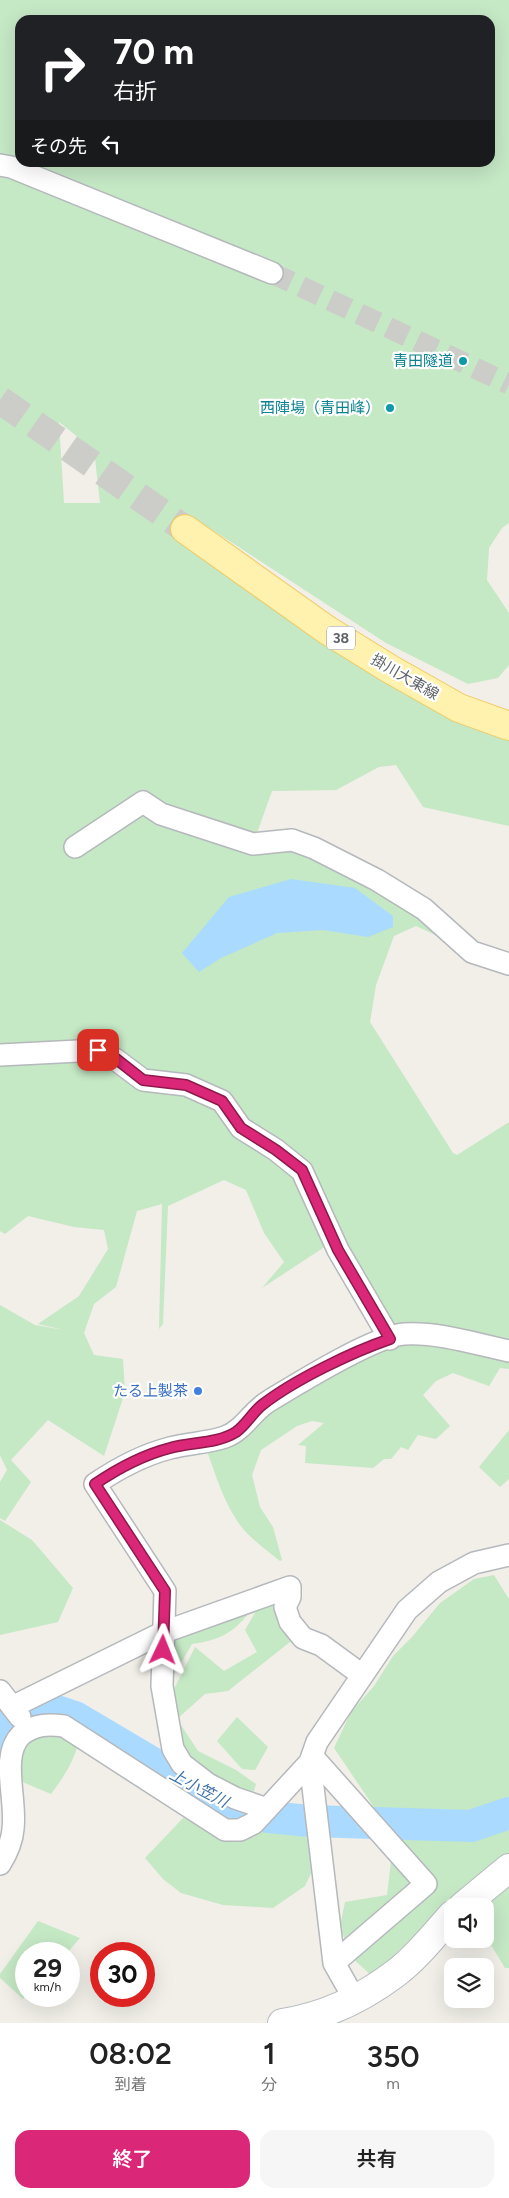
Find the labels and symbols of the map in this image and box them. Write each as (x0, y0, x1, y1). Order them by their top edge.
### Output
place label: 青田隧道 (393, 352, 453, 370)
marker: 青田隧道 (457, 355, 469, 367)
place label: 西陣場（青田峰） (260, 399, 380, 417)
marker: 西陣場（青田峰） (384, 402, 396, 414)
road number: 38 (327, 626, 355, 650)
street label: 掛川大東線 (368, 650, 442, 704)
pin (77, 1029, 119, 1071)
place label: たる上製茶 (113, 1382, 188, 1400)
marker: たる上製茶 (192, 1385, 204, 1397)
position arrow (136, 1623, 188, 1675)
water label: 上小笠川 (166, 1765, 233, 1812)
speed limit sign: 30 (90, 1942, 155, 2007)

